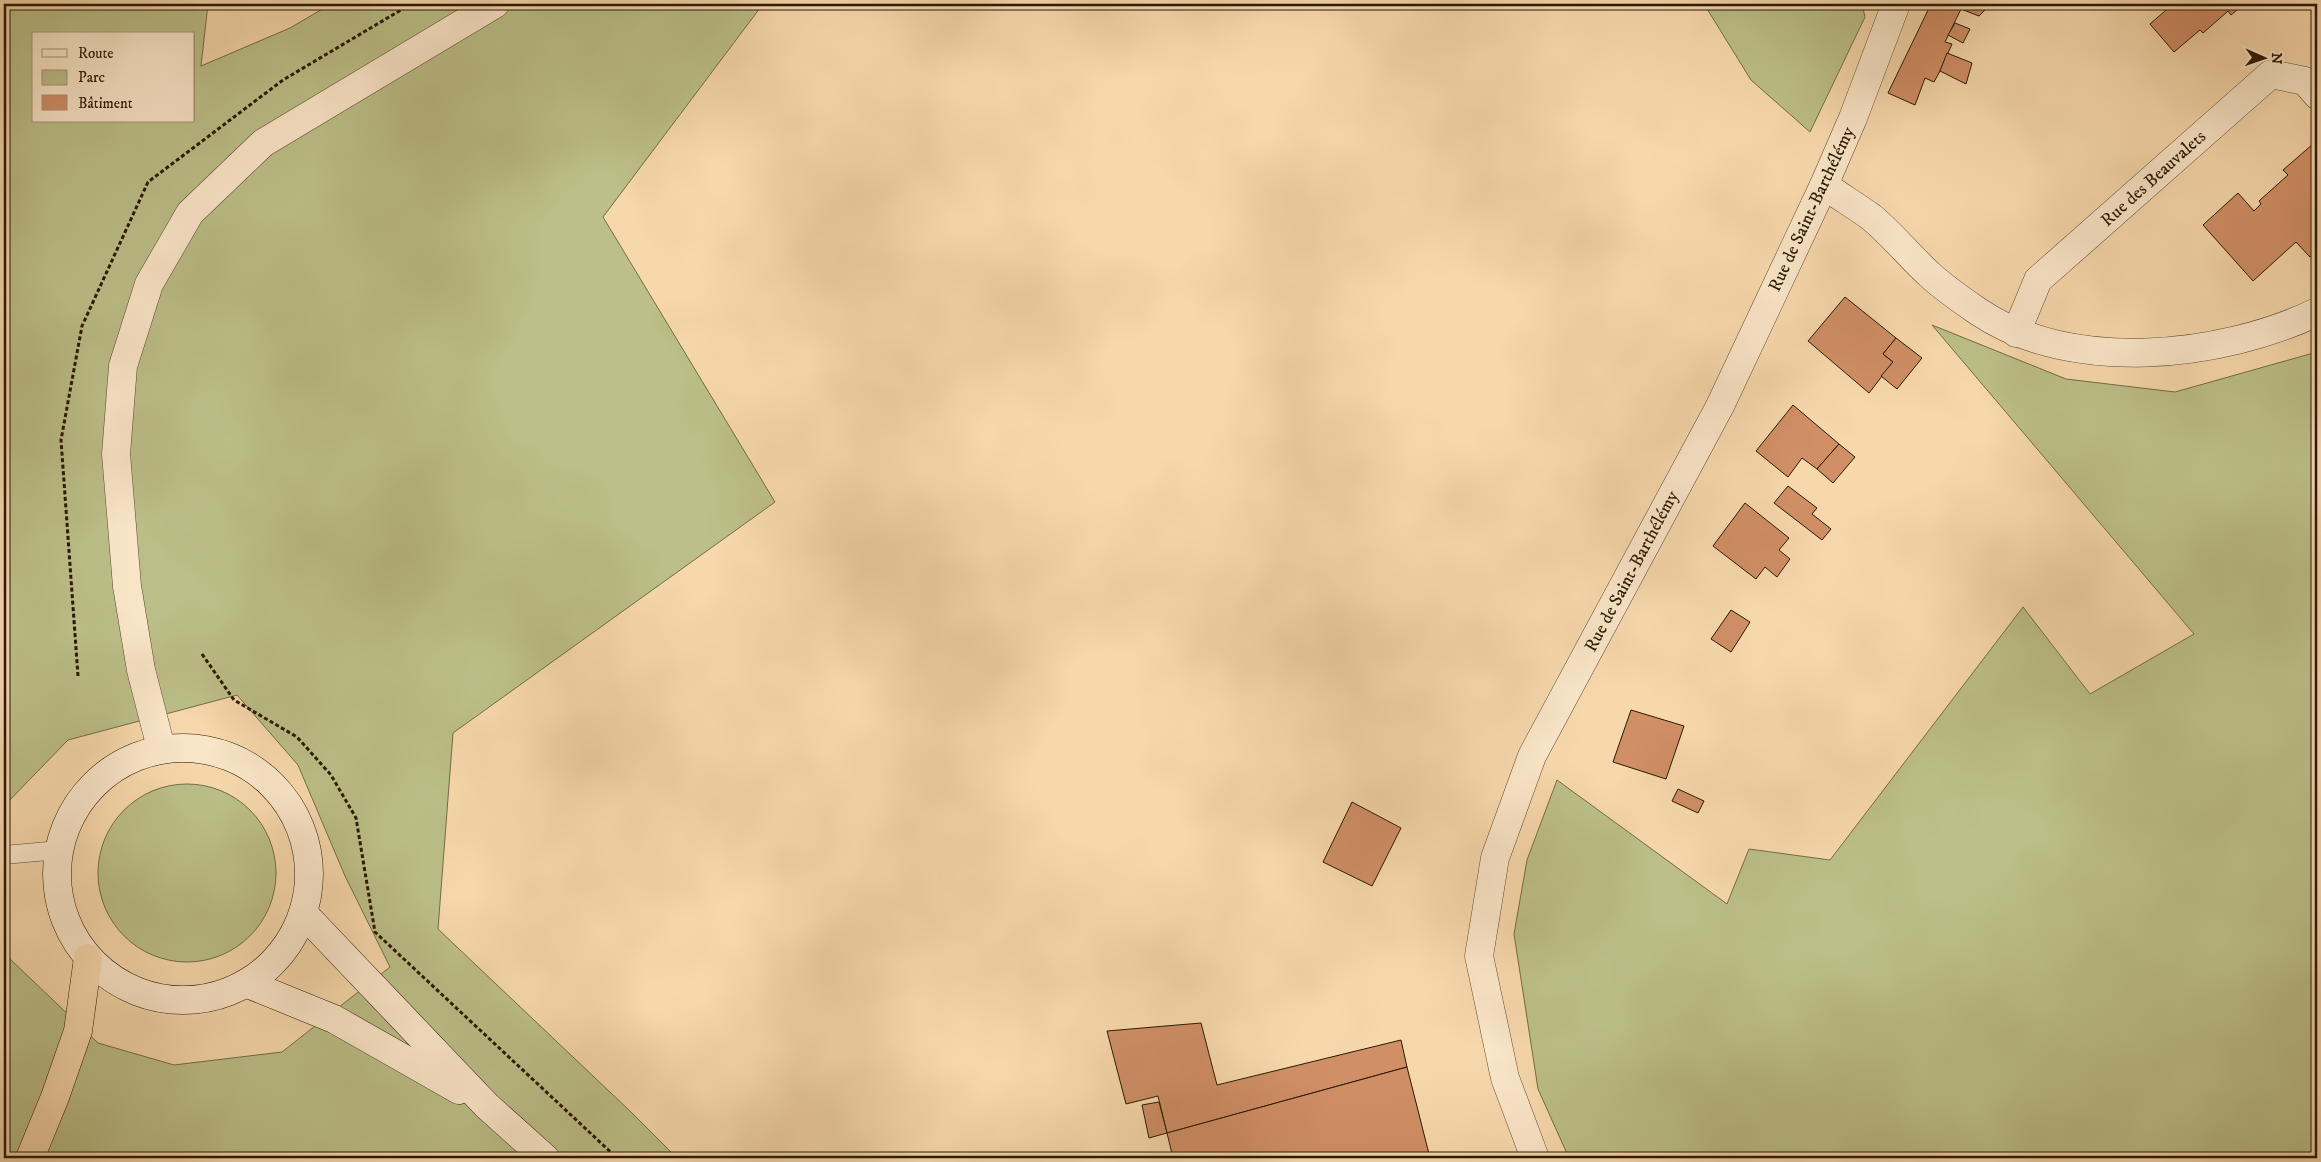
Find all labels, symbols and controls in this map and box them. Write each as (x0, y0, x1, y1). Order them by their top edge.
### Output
legend (32, 32, 195, 122)
north arrow (2238, 32, 2288, 82)
text: Route (78, 44, 113, 63)
text: N (2267, 52, 2285, 65)
text: Parc (78, 68, 106, 87)
text: Bâtiment (78, 94, 133, 113)
street label: Rue de Saint-Barthélémy (1764, 123, 1860, 295)
street label: Rue des Beauvalets (2097, 126, 2211, 232)
street label: Rue de Saint-Barthélémy (1580, 487, 1684, 656)

